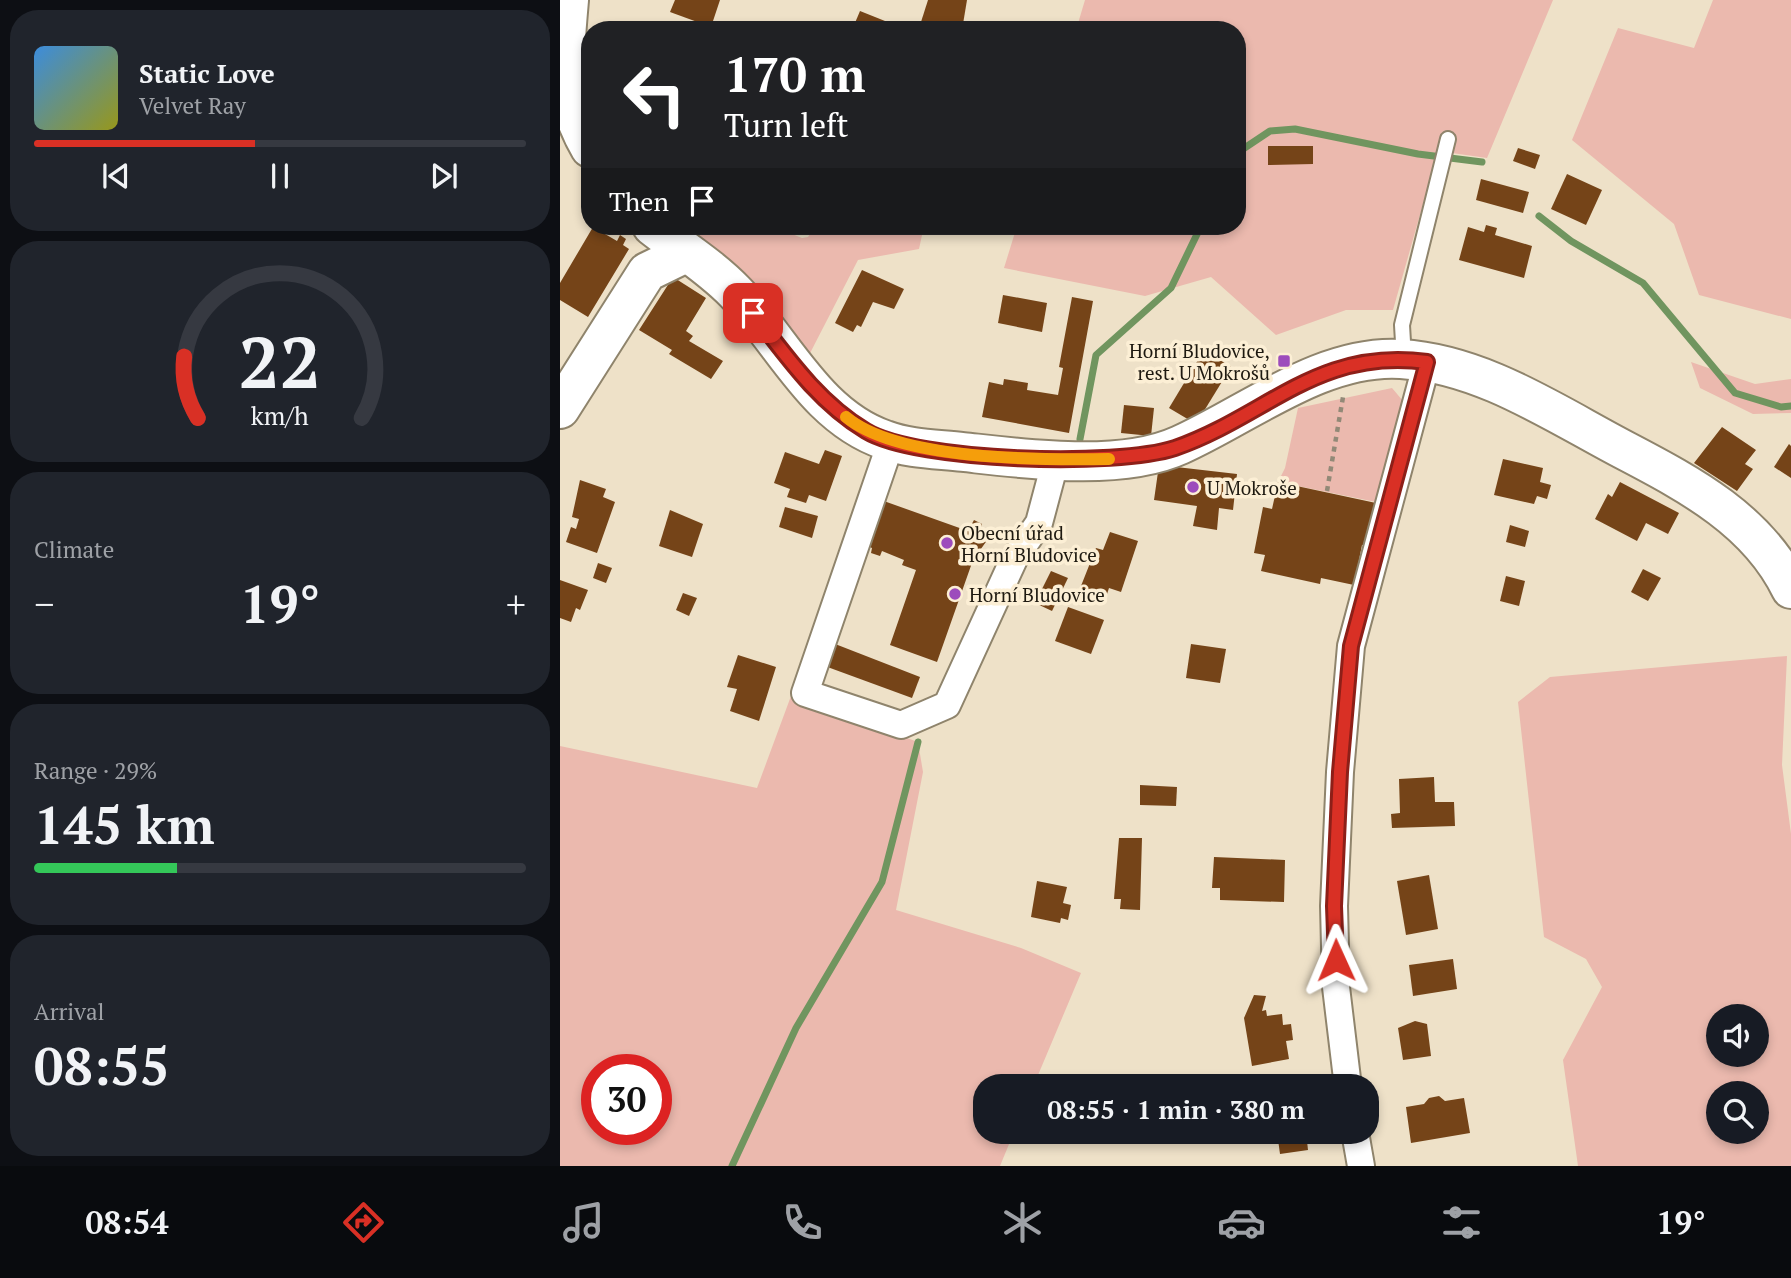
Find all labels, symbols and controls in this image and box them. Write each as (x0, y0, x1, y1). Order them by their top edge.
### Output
text: 170 m (724, 41, 866, 106)
icon: left (609, 49, 700, 140)
text: Static Love (139, 56, 275, 90)
text: Velvet Ray (139, 90, 246, 121)
text: Turn left (724, 104, 848, 146)
icon: previous (97, 157, 135, 195)
icon: pause (261, 157, 299, 195)
icon: next (425, 157, 463, 195)
icon: arrive (683, 182, 721, 220)
text: Then (609, 184, 669, 218)
pin (723, 283, 783, 343)
icon: arrive (734, 294, 772, 332)
text: 22 (239, 312, 321, 409)
place label: Horní Bludovice, rest. U Mokrošů (1129, 338, 1270, 385)
marker: Horní Bludovice, rest. U Mokrošů (1276, 353, 1292, 369)
text: km/h (251, 399, 309, 432)
place label: U Mokroše (1207, 475, 1297, 500)
marker: U Mokroše (1185, 479, 1201, 495)
place label: Obecní úřad Horní Bludovice (961, 520, 1097, 567)
text: Climate (34, 534, 114, 565)
marker: Obecní úřad Horní Bludovice (939, 535, 955, 551)
text: 19° (240, 569, 320, 638)
text: − (34, 579, 54, 629)
text: + (506, 579, 526, 629)
place label: Horní Bludovice (969, 582, 1105, 607)
marker: Horní Bludovice (947, 586, 963, 602)
text: Range · 29% (34, 755, 157, 786)
text: 145 km (34, 790, 215, 859)
position arrow (1299, 923, 1373, 997)
text: Arrival (34, 996, 105, 1027)
map controls (1706, 1004, 1769, 1144)
button: sound (1706, 1004, 1769, 1067)
text: 08:55 (34, 1031, 169, 1100)
speed limit sign: 30 (581, 1054, 672, 1145)
button: search (1706, 1081, 1769, 1144)
text: 08:55 · 1 min · 380 m (1047, 1092, 1305, 1126)
icon: directions (339, 1198, 388, 1247)
icon: music (559, 1198, 608, 1247)
icon: phone (778, 1198, 827, 1247)
icon: climate (998, 1198, 1047, 1247)
icon: car (1217, 1198, 1266, 1247)
icon: filters (1437, 1198, 1486, 1247)
text: 08:54 (85, 1201, 169, 1243)
text: 19° (1656, 1201, 1706, 1243)

